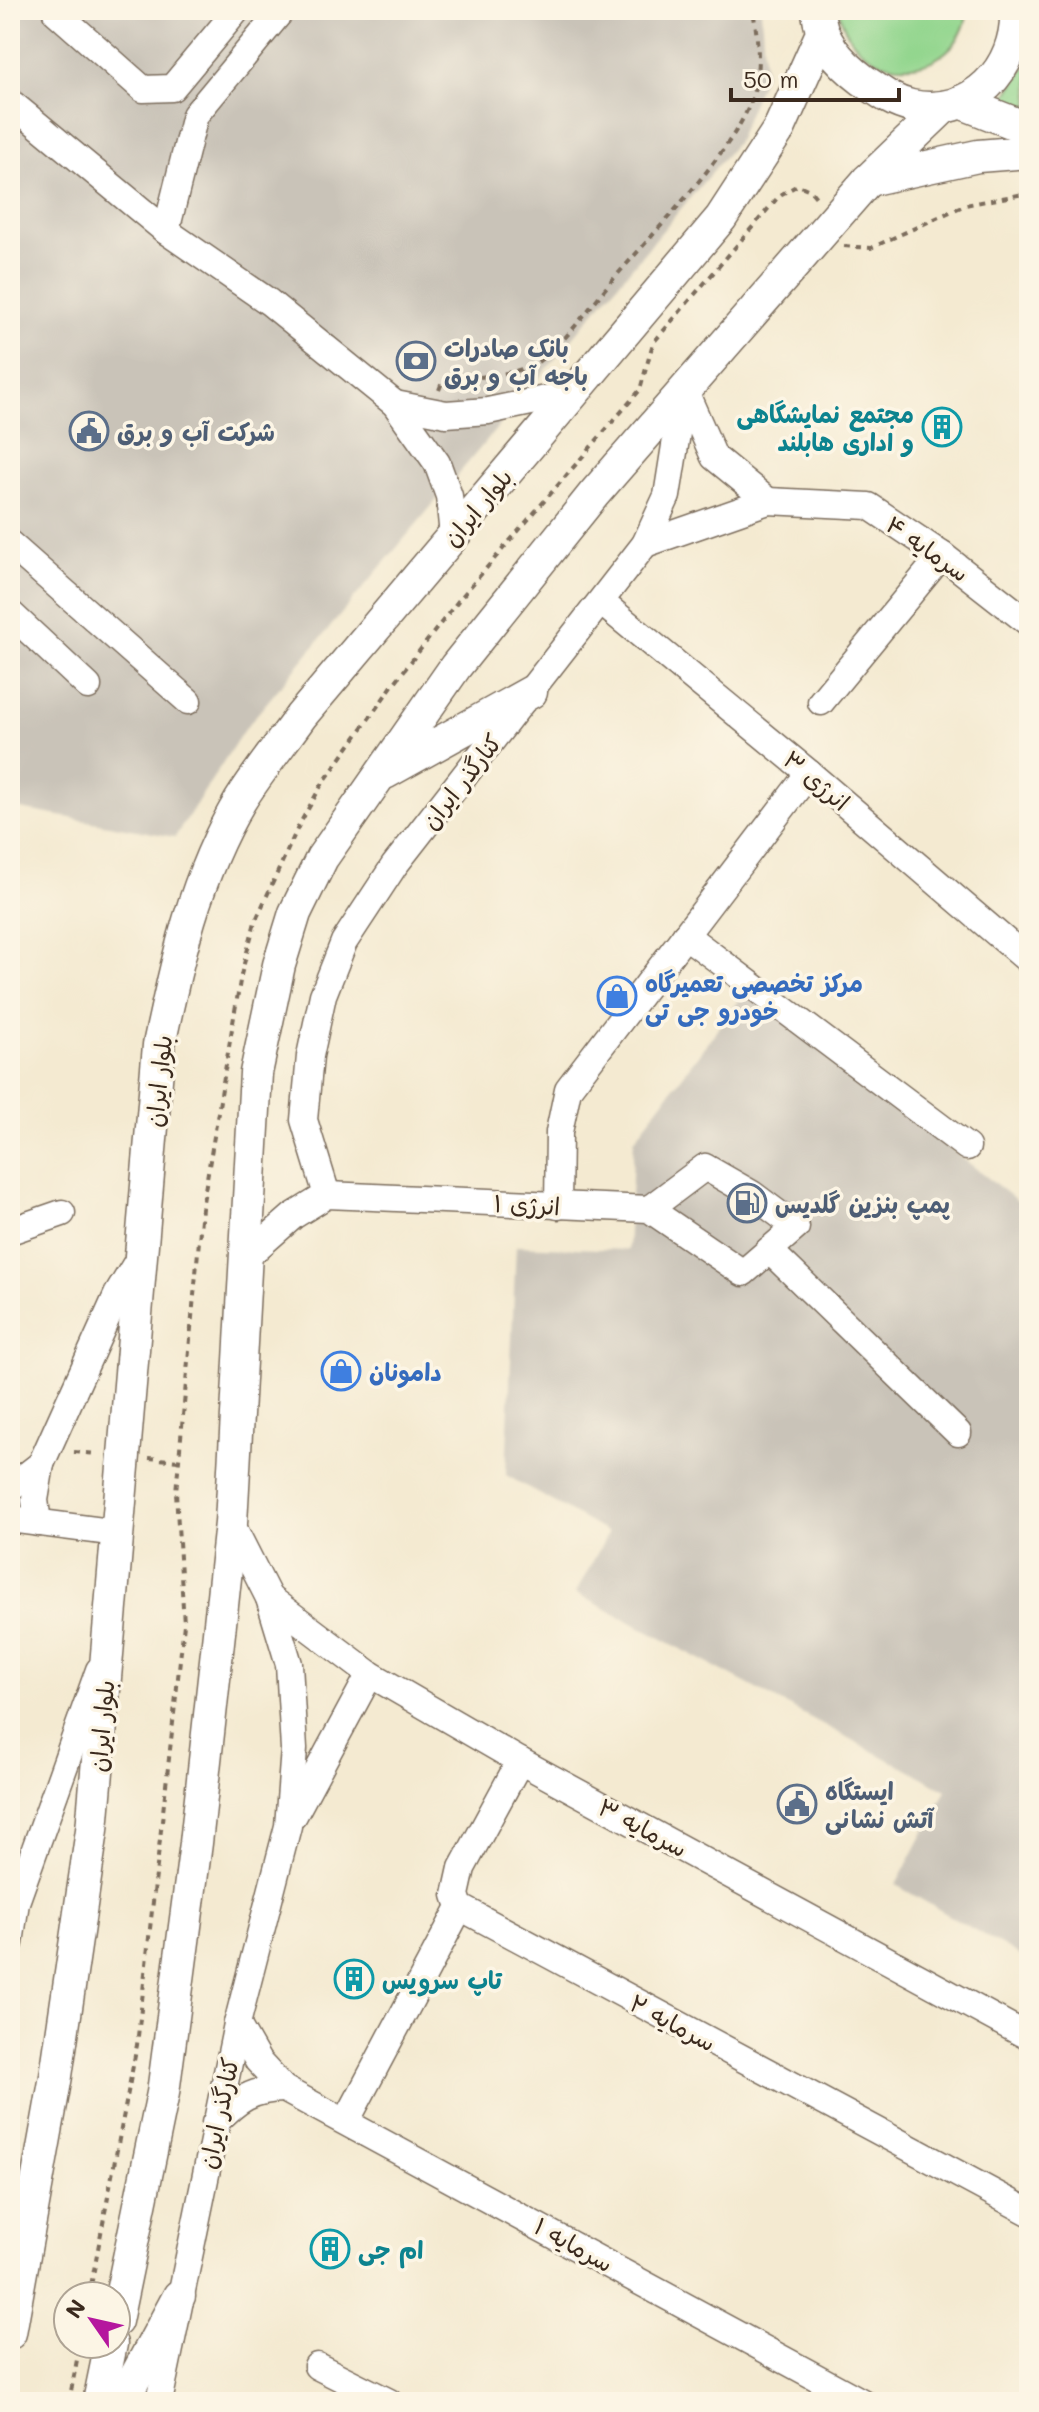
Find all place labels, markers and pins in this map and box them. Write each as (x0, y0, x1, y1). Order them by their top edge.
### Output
place label: بانک صادرات باجه آب و برق (444, 332, 588, 391)
bank icon: بانک صادرات باجه آب و برق (395, 340, 437, 382)
place label: مجتمع نمایشگاهی و اداری هابلند (737, 398, 914, 457)
building icon: مجتمع نمایشگاهی و اداری هابلند (921, 406, 963, 448)
public building icon: شرکت آب و برق (68, 410, 110, 452)
place label: شرکت آب و برق (117, 416, 275, 447)
place label: مرکز تخصصی تعمیرگاه خودرو جی تی (645, 967, 863, 1028)
shop icon: مرکز تخصصی تعمیرگاه خودرو جی تی (596, 975, 638, 1017)
fuel station icon: پمپ بنزین گلدیس (726, 1182, 768, 1224)
place label: پمپ بنزین گلدیس (775, 1188, 950, 1220)
shop icon: دامونان (320, 1350, 362, 1392)
place label: دامونان (369, 1356, 442, 1389)
place label: ایستگاه آتش نشانی (825, 1775, 935, 1835)
public building icon: ایستگاه آتش نشانی (776, 1783, 818, 1825)
building icon: تاپ سرویس (333, 1958, 375, 2000)
place label: تاپ سرویس (382, 1964, 503, 1997)
building icon: ام جی (309, 2228, 351, 2270)
place label: ام جی (358, 2234, 423, 2269)

